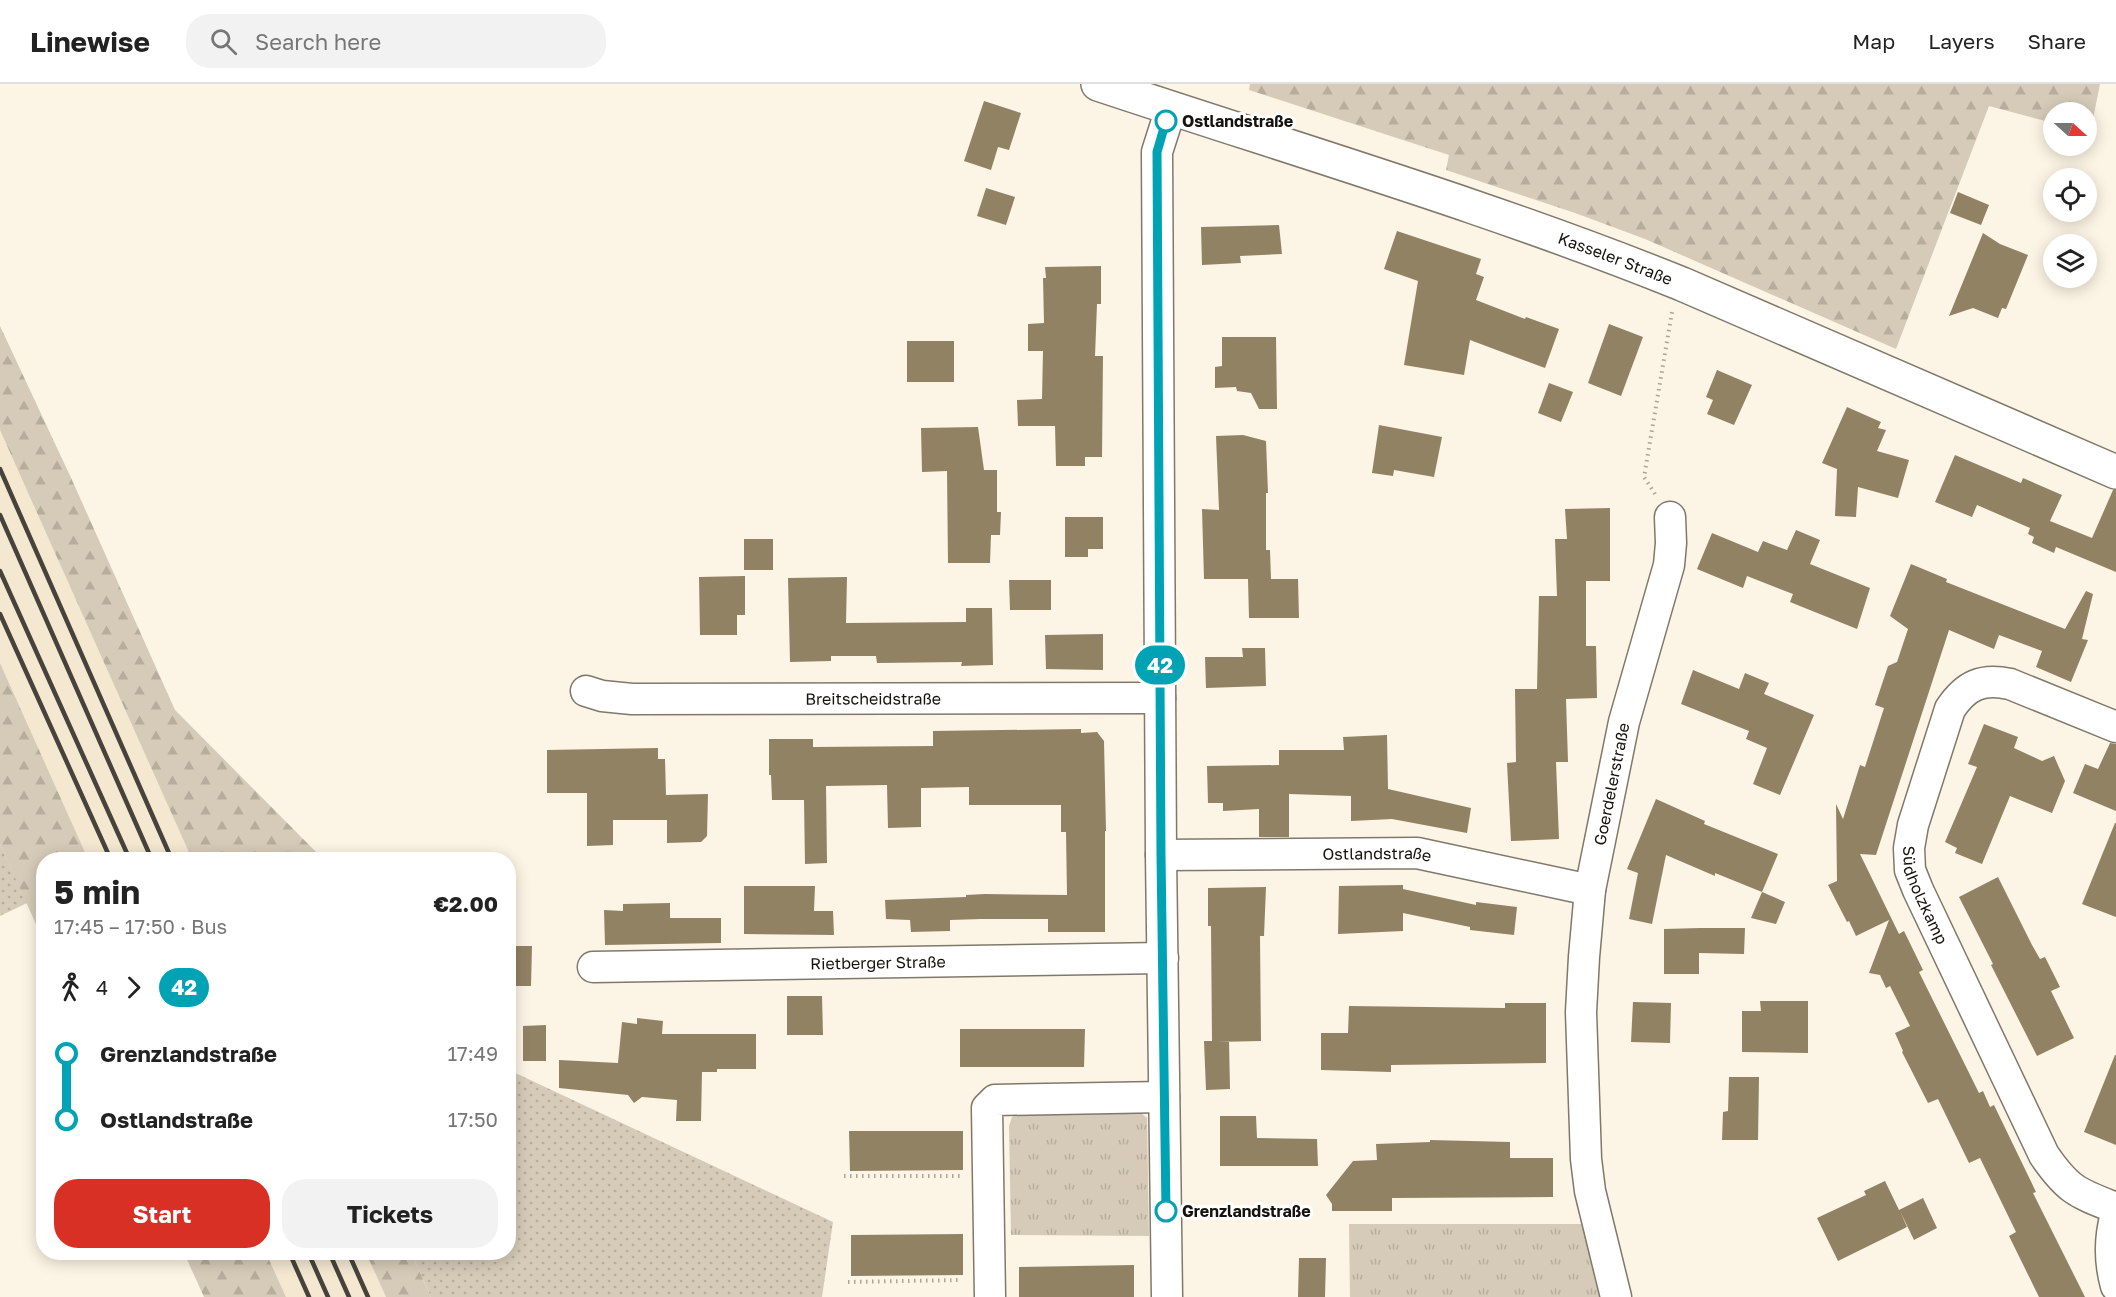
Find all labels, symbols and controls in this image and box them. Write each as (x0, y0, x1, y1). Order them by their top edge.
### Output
search box (186, 14, 606, 68)
text: Linewise (30, 25, 150, 58)
icon: search (207, 25, 240, 58)
text: Search here (255, 28, 381, 55)
text: Map (1852, 28, 1895, 54)
text: Layers (1928, 28, 1995, 54)
text: Share (2028, 28, 2086, 54)
north arrow (2043, 102, 2097, 156)
map controls (2043, 102, 2097, 288)
marker: Ostlandstraße (1155, 110, 1177, 132)
place label: Ostlandstraße (1182, 111, 1293, 131)
button: locate (2043, 168, 2097, 222)
street label: Kasseler Straße (1555, 228, 1675, 289)
button: layers (2043, 234, 2097, 288)
line badge: 42 (1133, 646, 1187, 684)
text: 42 (1147, 652, 1173, 678)
street label: Breitscheidstraße (805, 688, 941, 709)
street label: Goerdelerstraße (1589, 721, 1634, 847)
street label: Ostlandstraße (1322, 842, 1433, 866)
street label: Südholzkamp (1899, 845, 1952, 948)
text: 5 min (54, 872, 140, 911)
text: €2.00 (433, 890, 498, 917)
text: 17:45 – 17:50 · Bus (54, 914, 227, 938)
street label: Rietberger Straße (810, 951, 946, 974)
icon: walk (54, 971, 87, 1004)
icon: forward (117, 971, 150, 1004)
text: 42 (171, 974, 197, 1000)
text: 4 (96, 975, 108, 999)
text: Grenzlandstraße (100, 1040, 277, 1067)
text: 17:49 (447, 1041, 498, 1065)
text: Ostlandstraße (100, 1106, 253, 1133)
text: 17:50 (448, 1107, 498, 1131)
button: Start (54, 1179, 270, 1248)
button: Tickets (282, 1179, 498, 1248)
marker: Grenzlandstraße (1155, 1200, 1177, 1222)
place label: Grenzlandstraße (1182, 1201, 1311, 1221)

